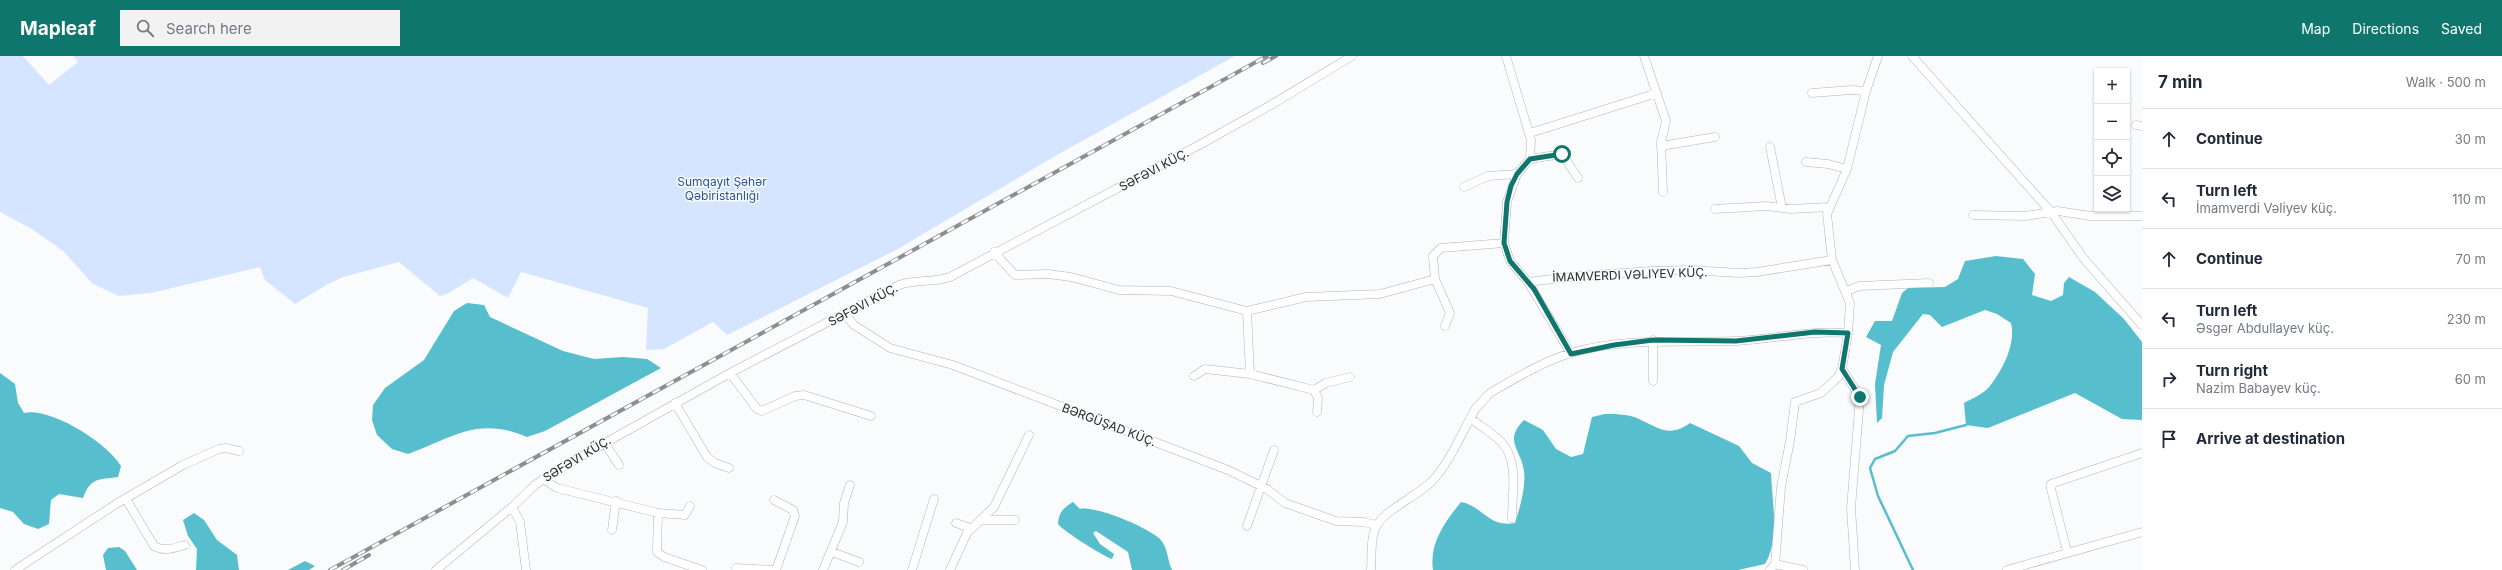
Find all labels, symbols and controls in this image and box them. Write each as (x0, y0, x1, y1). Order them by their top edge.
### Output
search box (120, 10, 400, 46)
text: Mapleaf (20, 17, 96, 40)
icon: search (134, 17, 156, 39)
text: Search here (166, 19, 252, 38)
text: Map (2301, 20, 2330, 37)
text: Directions (2352, 20, 2419, 37)
text: Saved (2441, 20, 2482, 37)
map controls (2094, 68, 2130, 212)
button: + (2094, 68, 2130, 104)
text: 7 min (2158, 72, 2203, 92)
text: Walk · 500 m (2406, 74, 2486, 90)
button: − (2094, 104, 2130, 140)
icon: ahead (2158, 128, 2180, 150)
text: Continue (2196, 129, 2263, 148)
text: 30 m (2455, 131, 2486, 147)
button: locate (2094, 140, 2130, 176)
street label: SƏFƏVI KÜÇ. (1116, 145, 1191, 194)
route start (1553, 145, 1571, 163)
park label: Sumqayıt Şəhər Qəbiristanlığı (677, 174, 767, 203)
button: layers (2094, 176, 2130, 212)
text: Turn left (2196, 181, 2257, 200)
icon: left (2158, 188, 2180, 210)
text: 110 m (2452, 191, 2486, 207)
text: İmamverdi Vəliyev küç. (2196, 200, 2337, 216)
icon: ahead (2158, 248, 2180, 270)
text: Continue (2196, 249, 2263, 268)
text: 70 m (2456, 251, 2486, 267)
street label: İMAMVERDI VƏLIYEV KÜÇ. (1552, 264, 1708, 285)
street label: SƏFƏVI KÜÇ. (825, 280, 900, 329)
text: Turn left (2196, 301, 2257, 320)
icon: left (2158, 308, 2180, 330)
text: 230 m (2447, 311, 2486, 327)
text: Əsgər Abdullayev küç. (2196, 320, 2334, 336)
text: Turn right (2196, 361, 2268, 380)
icon: right (2158, 368, 2180, 390)
text: 60 m (2455, 371, 2486, 387)
text: Nazim Babayev küç. (2196, 380, 2321, 396)
route end (1851, 388, 1869, 406)
street label: BƏRGÜŞAD KÜÇ. (1060, 400, 1158, 449)
icon: arrive (2158, 428, 2180, 450)
text: Arrive at destination (2196, 429, 2345, 448)
street label: SƏFƏVI KÜÇ. (540, 432, 614, 485)

